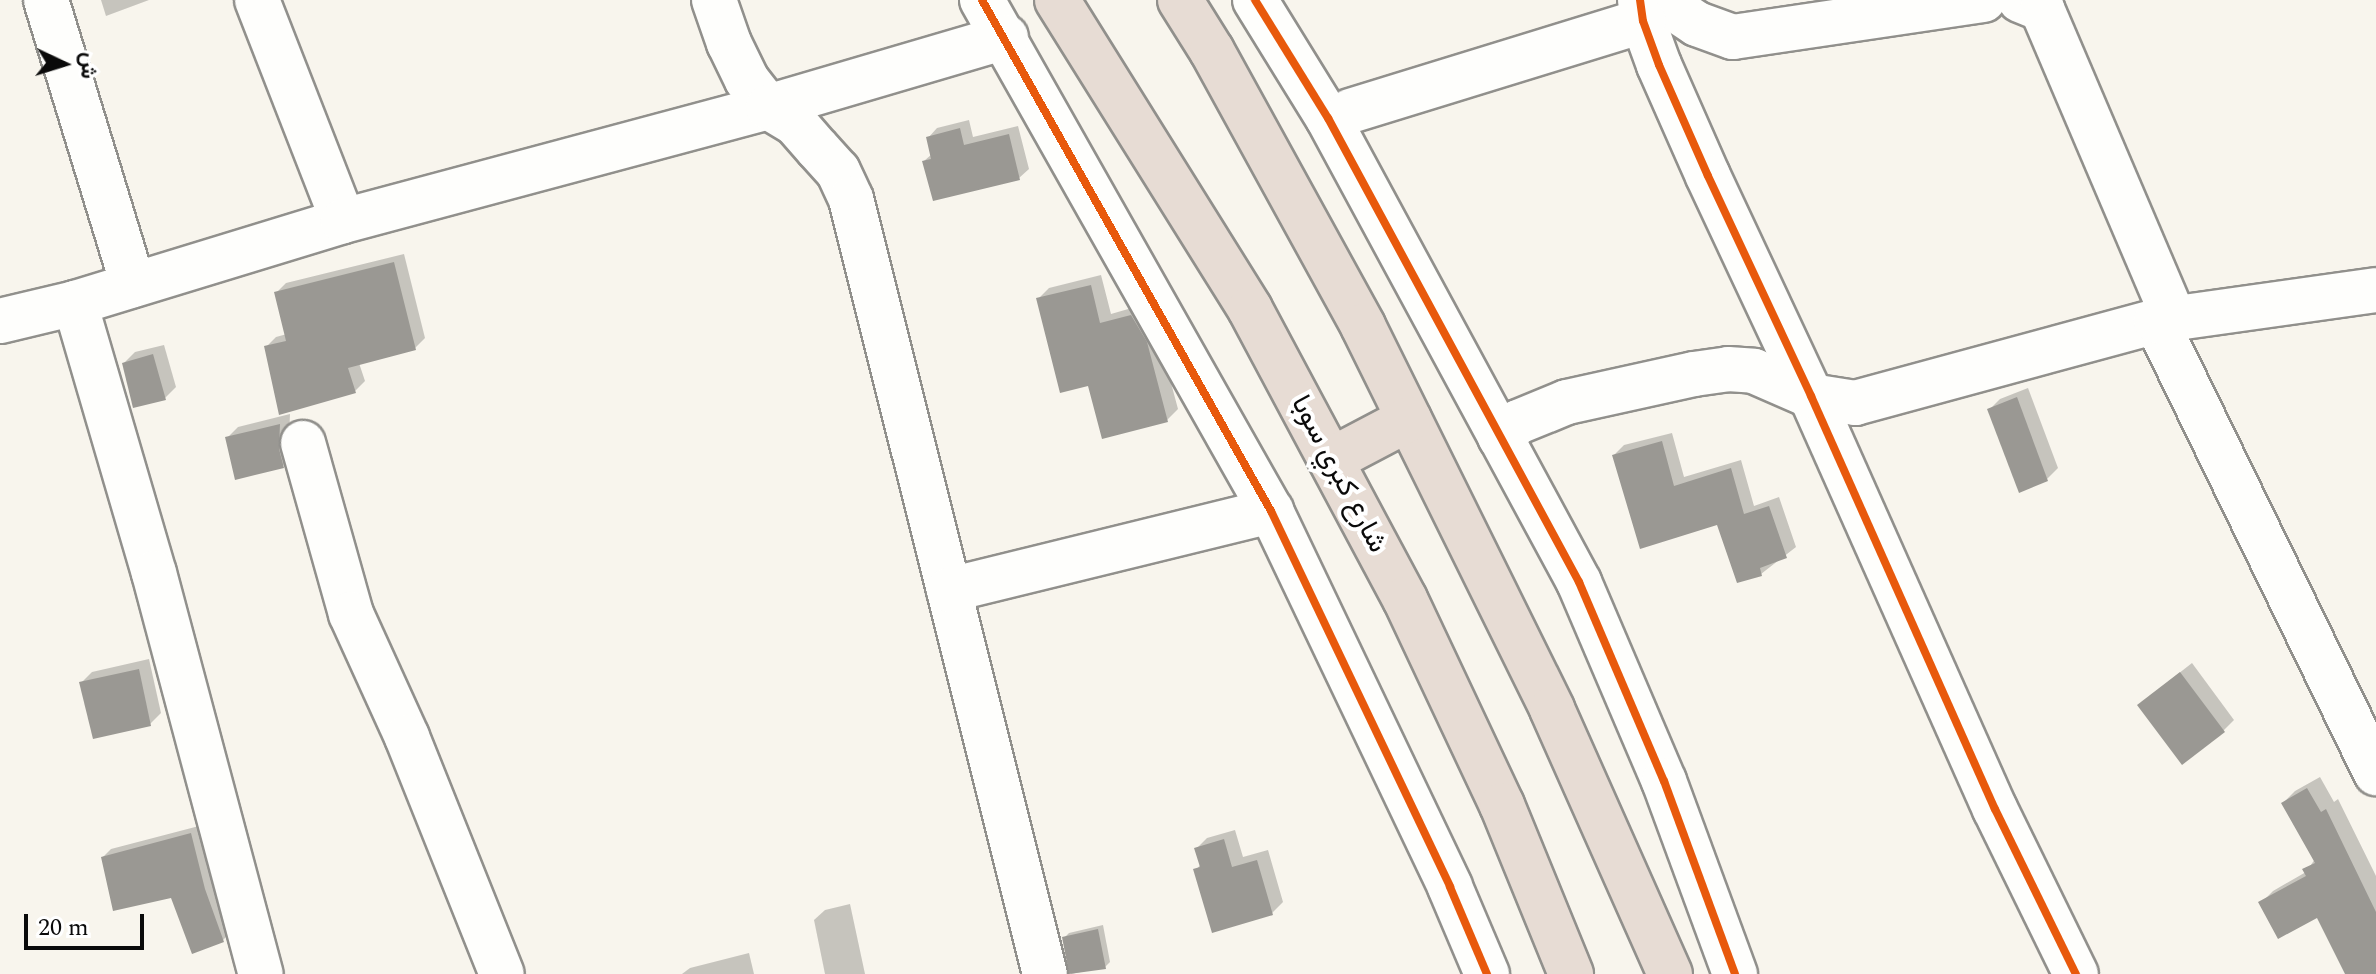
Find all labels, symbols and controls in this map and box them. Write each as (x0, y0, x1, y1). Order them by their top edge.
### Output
north arrow (24, 24, 104, 104)
text: ش (71, 51, 106, 80)
street label: شارع كبري سوبا (1284, 390, 1394, 558)
scale bar (28, 898, 148, 948)
text: 20 m (38, 910, 89, 946)

